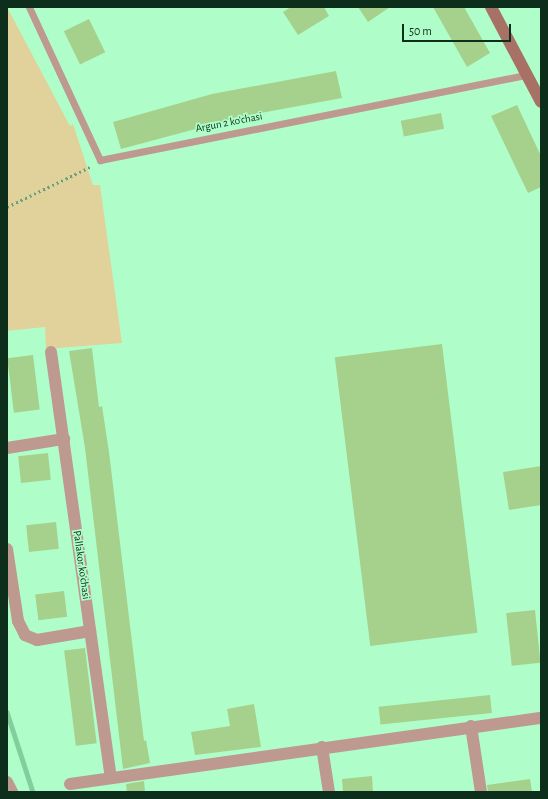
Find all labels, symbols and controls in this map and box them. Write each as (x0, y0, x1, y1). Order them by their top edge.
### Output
scale bar (404, 16, 513, 42)
text: 50 m (409, 25, 432, 37)
street label: Argun 2 ko'chasi (194, 110, 264, 136)
street label: Pallakor ko'chasi (70, 530, 92, 600)

